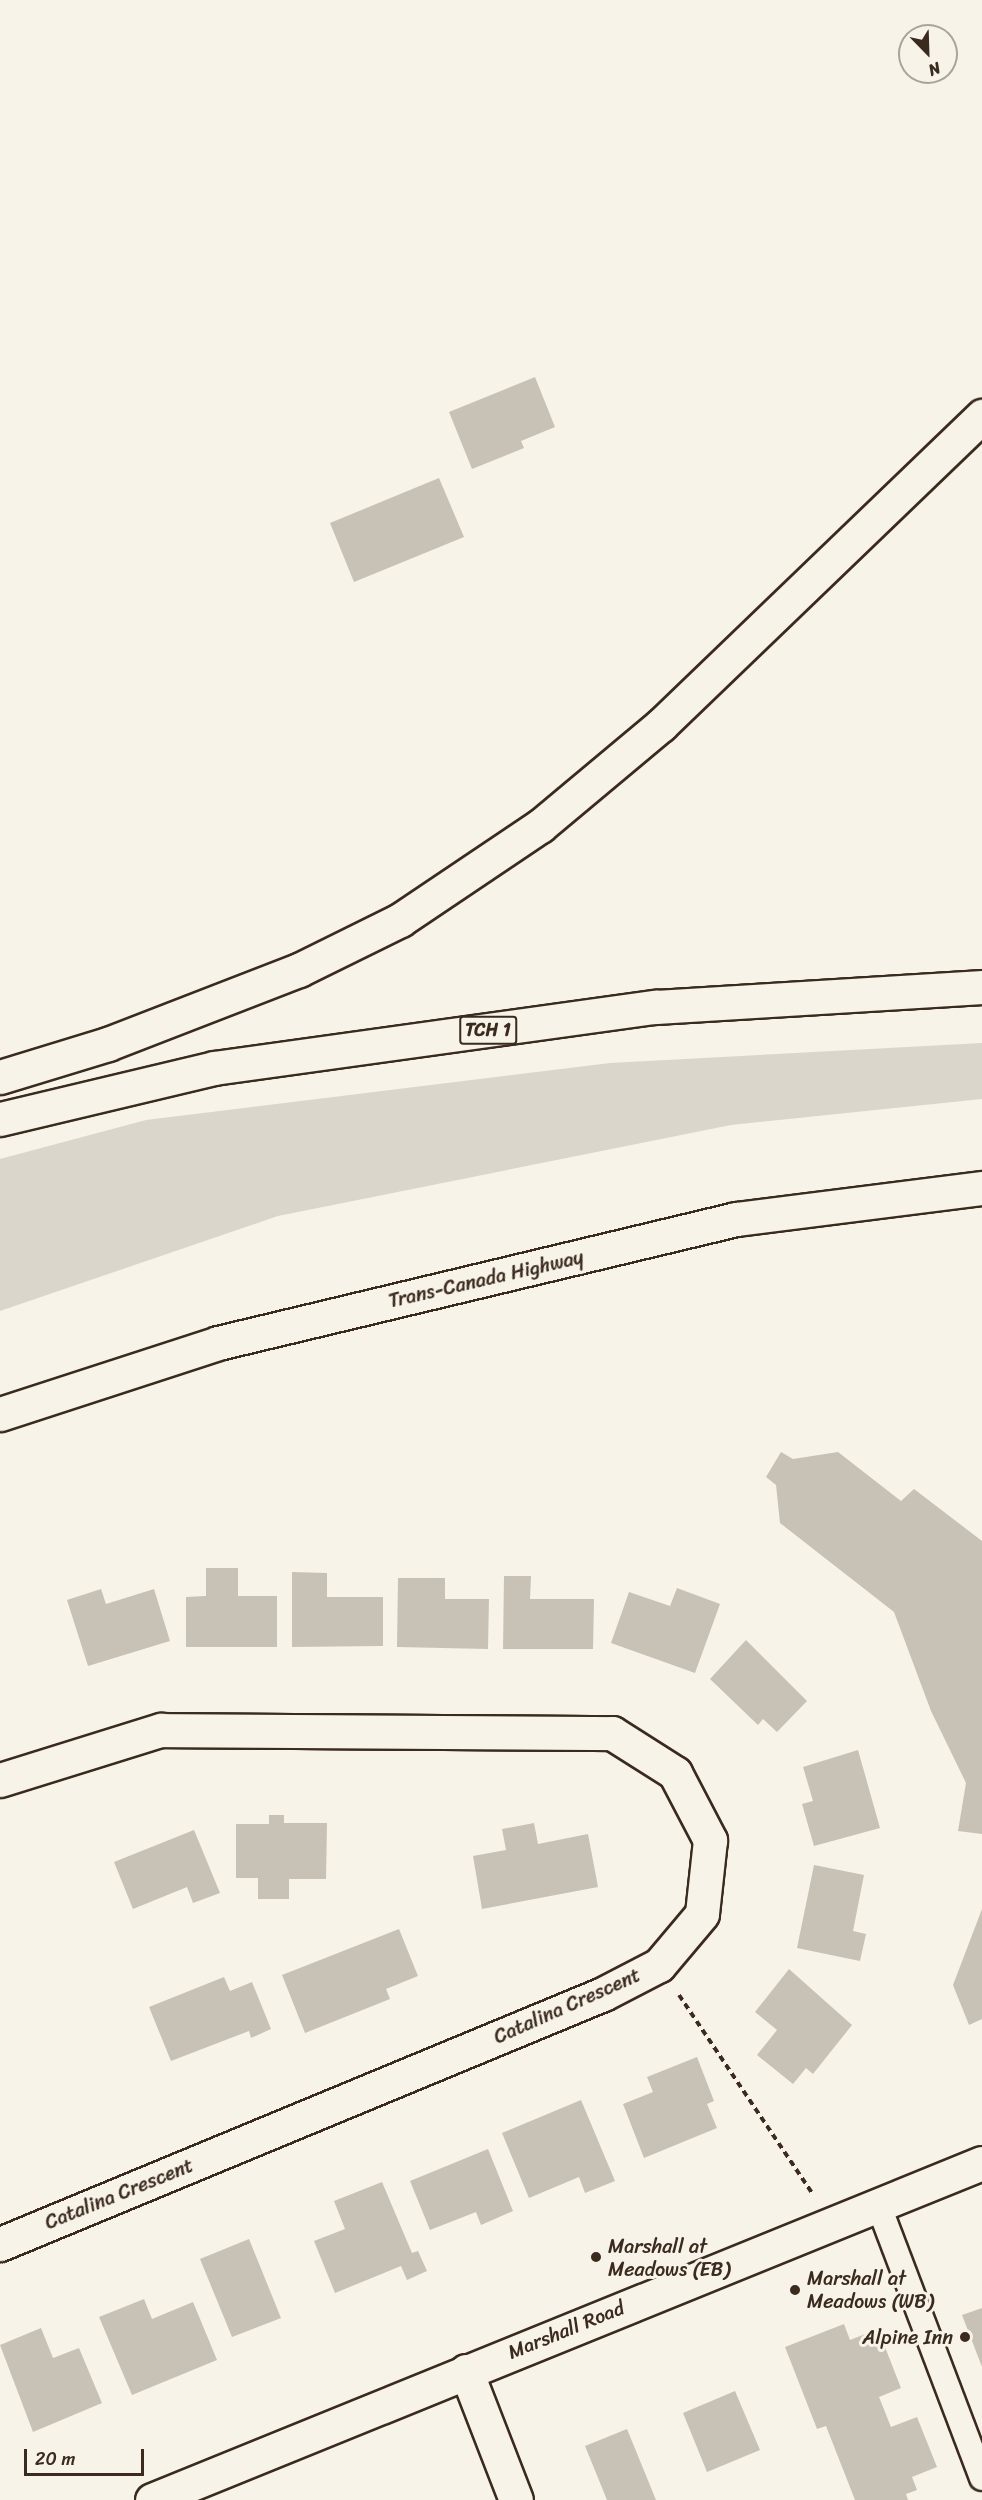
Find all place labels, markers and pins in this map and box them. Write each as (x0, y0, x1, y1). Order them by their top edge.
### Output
place label: Marshall at Meadows (EB) (608, 2234, 730, 2281)
marker: Marshall at Meadows (EB) (589, 2250, 603, 2264)
place label: Marshall at Meadows (WB) (807, 2266, 934, 2313)
marker: Marshall at Meadows (WB) (788, 2283, 802, 2297)
place label: Alpine Inn (862, 2325, 953, 2349)
marker: Alpine Inn (958, 2330, 972, 2344)

